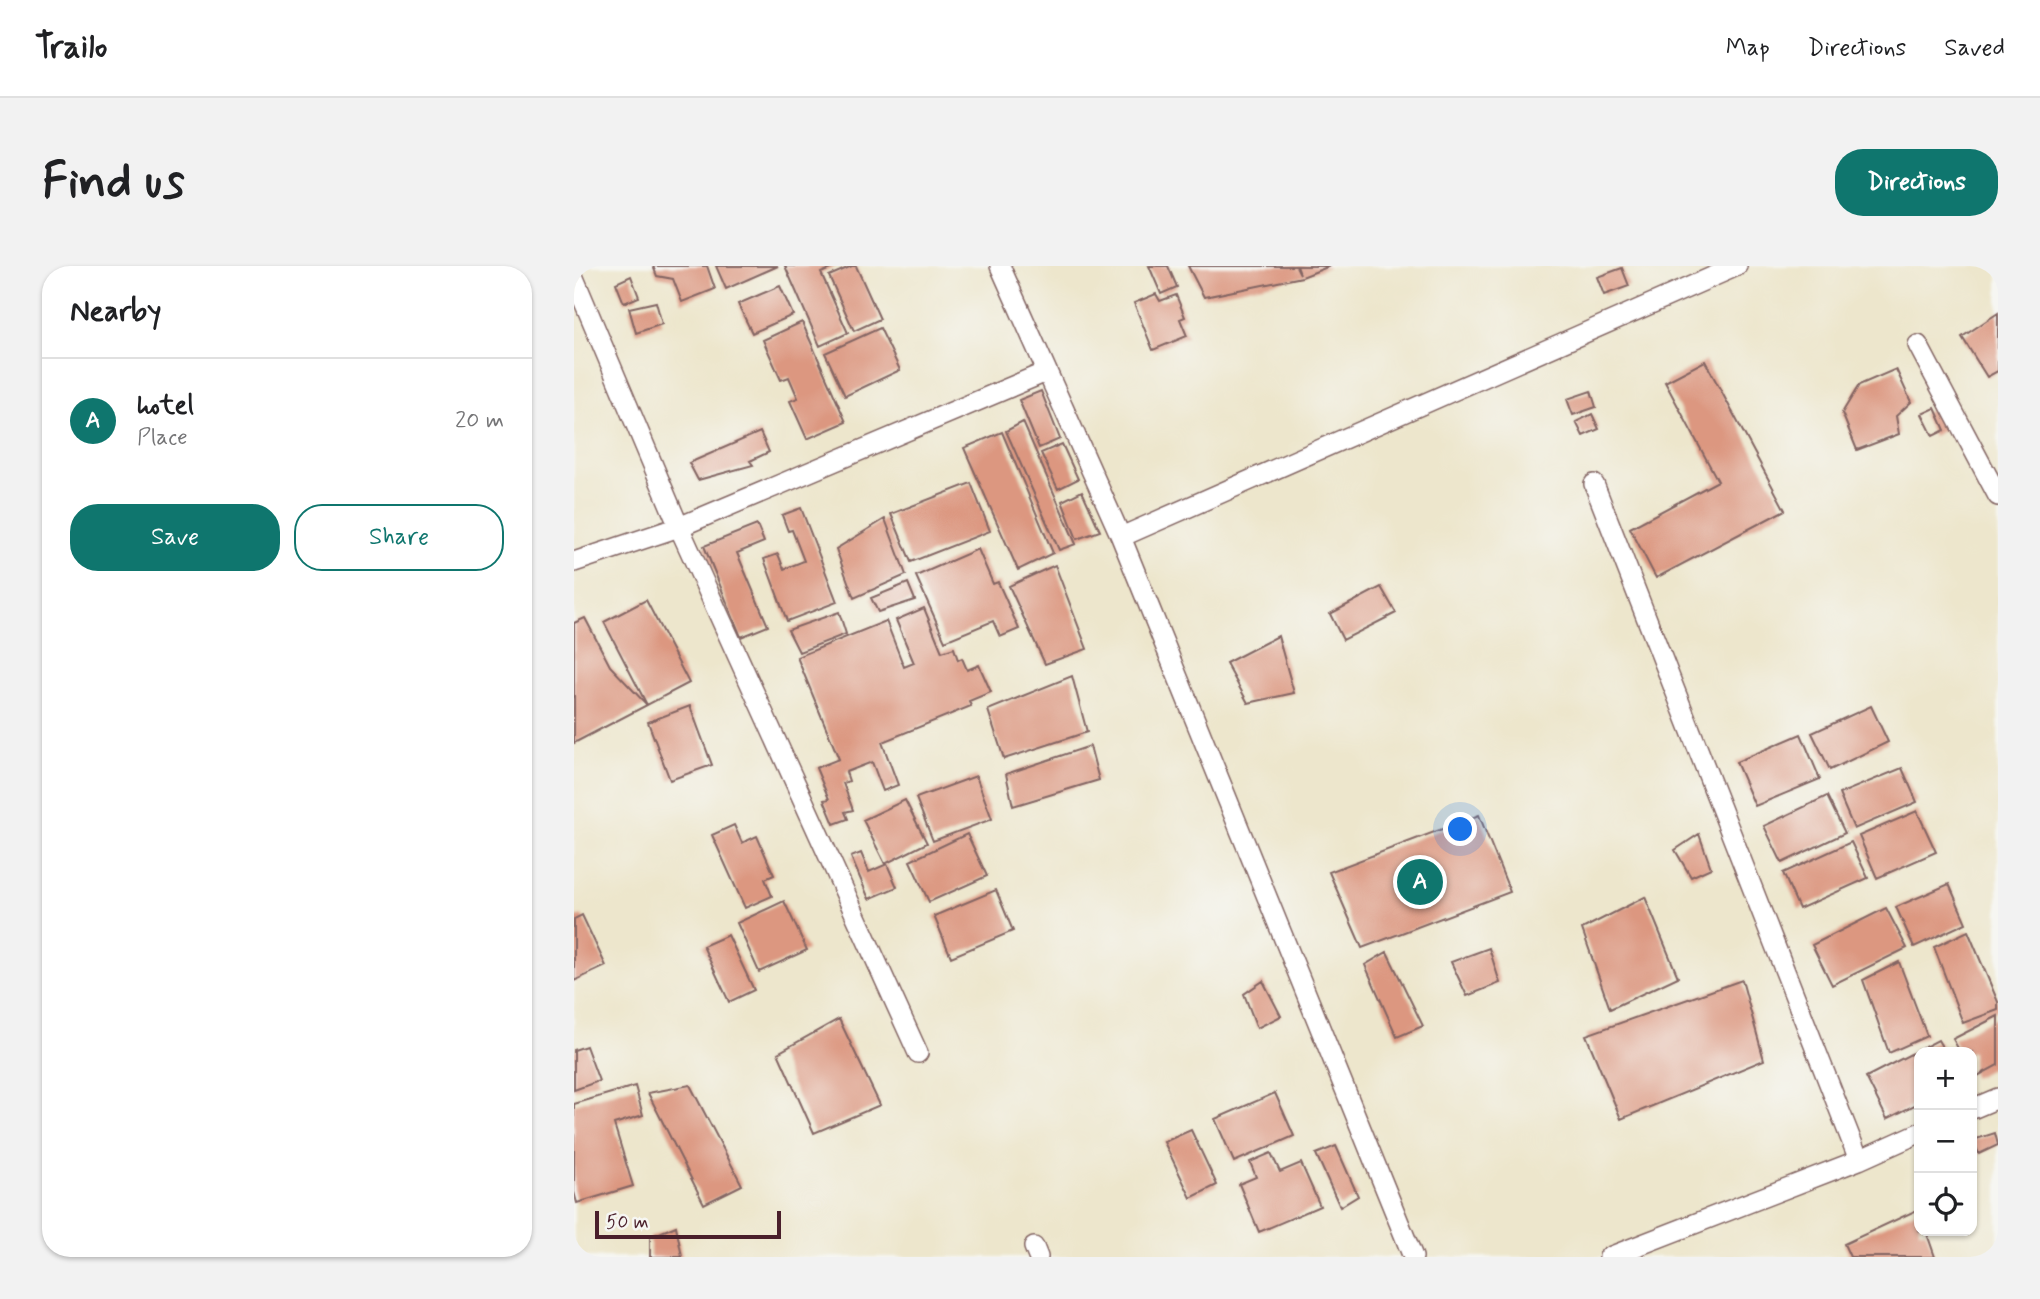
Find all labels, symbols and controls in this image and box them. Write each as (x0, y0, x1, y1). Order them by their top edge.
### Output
text: Trailo (35, 26, 107, 70)
text: Map (1726, 33, 1770, 64)
text: Directions (1808, 33, 1906, 64)
text: Saved (1944, 33, 2005, 64)
button: Directions (1835, 149, 1998, 216)
text: Find us (42, 150, 185, 215)
text: Nearby (70, 292, 161, 331)
text: hotel (137, 389, 194, 423)
text: A (85, 406, 101, 436)
text: 20 m (455, 406, 504, 436)
text: Place (137, 423, 188, 453)
button: Save (70, 504, 280, 571)
button: Share (294, 504, 504, 571)
your location (1443, 812, 1477, 846)
pin: A (1397, 856, 1443, 908)
map controls (1914, 1047, 1977, 1236)
button: + (1914, 1047, 1977, 1110)
button: − (1914, 1110, 1977, 1173)
button: locate (1914, 1173, 1977, 1236)
scale bar (595, 1208, 780, 1240)
text: 50 m (606, 1210, 649, 1235)

